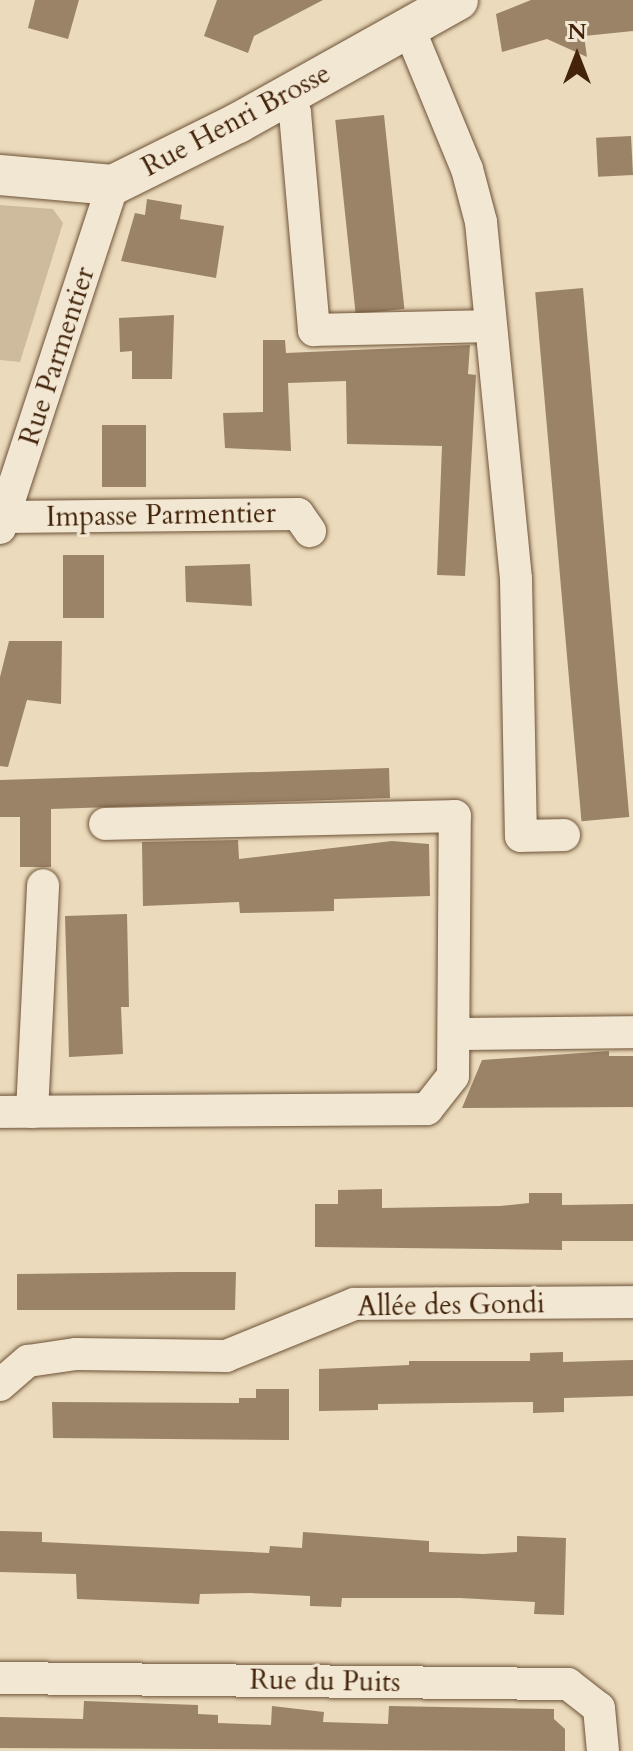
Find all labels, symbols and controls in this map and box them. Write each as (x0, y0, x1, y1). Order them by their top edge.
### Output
north arrow (537, 16, 617, 96)
text: N (567, 17, 587, 47)
street label: Rue Henri Brosse (136, 56, 336, 184)
street label: Rue Parmentier (12, 262, 102, 450)
street label: Impasse Parmentier (46, 496, 276, 534)
street label: Allée des Gondi (357, 1287, 545, 1323)
street label: Rue du Puits (249, 1663, 401, 1699)

